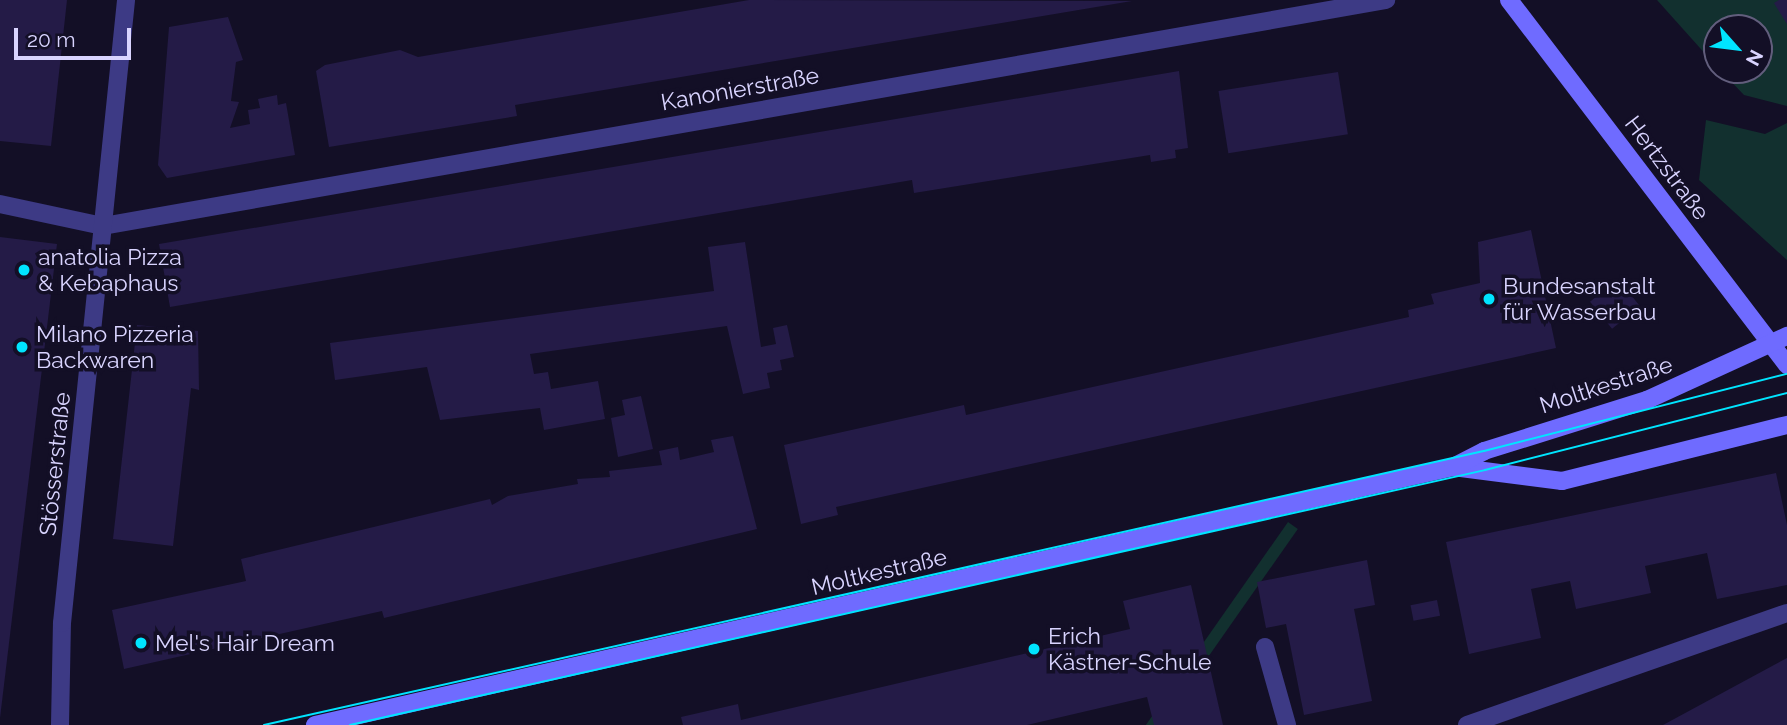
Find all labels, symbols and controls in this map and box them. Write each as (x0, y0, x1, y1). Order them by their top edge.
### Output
scale bar (18, 14, 135, 58)
north arrow (1703, 14, 1773, 84)
text: 20 m (27, 27, 75, 52)
text: N (1742, 46, 1768, 69)
street label: Kanonierstraße (659, 62, 821, 116)
street label: Hertzstraße (1619, 111, 1715, 225)
place label: anatolia Pizza & Kebaphaus (38, 243, 182, 297)
marker: anatolia Pizza & Kebaphaus (16, 262, 32, 278)
place label: Bundesanstalt für Wasserbau (1503, 272, 1658, 326)
marker: Bundesanstalt für Wasserbau (1481, 291, 1497, 307)
place label: Milano Pizzeria Backwaren (36, 320, 194, 374)
marker: Milano Pizzeria Backwaren (14, 339, 30, 355)
street label: Moltkestraße (1536, 351, 1676, 419)
street label: Stösserstraße (34, 391, 76, 537)
street label: Moltkestraße (809, 543, 949, 601)
place label: Erich Kästner-Schule (1048, 622, 1211, 676)
place label: Mel's Hair Dream (155, 629, 335, 657)
marker: Mel's Hair Dream (133, 635, 149, 651)
marker: Erich Kästner-Schule (1026, 641, 1042, 657)

